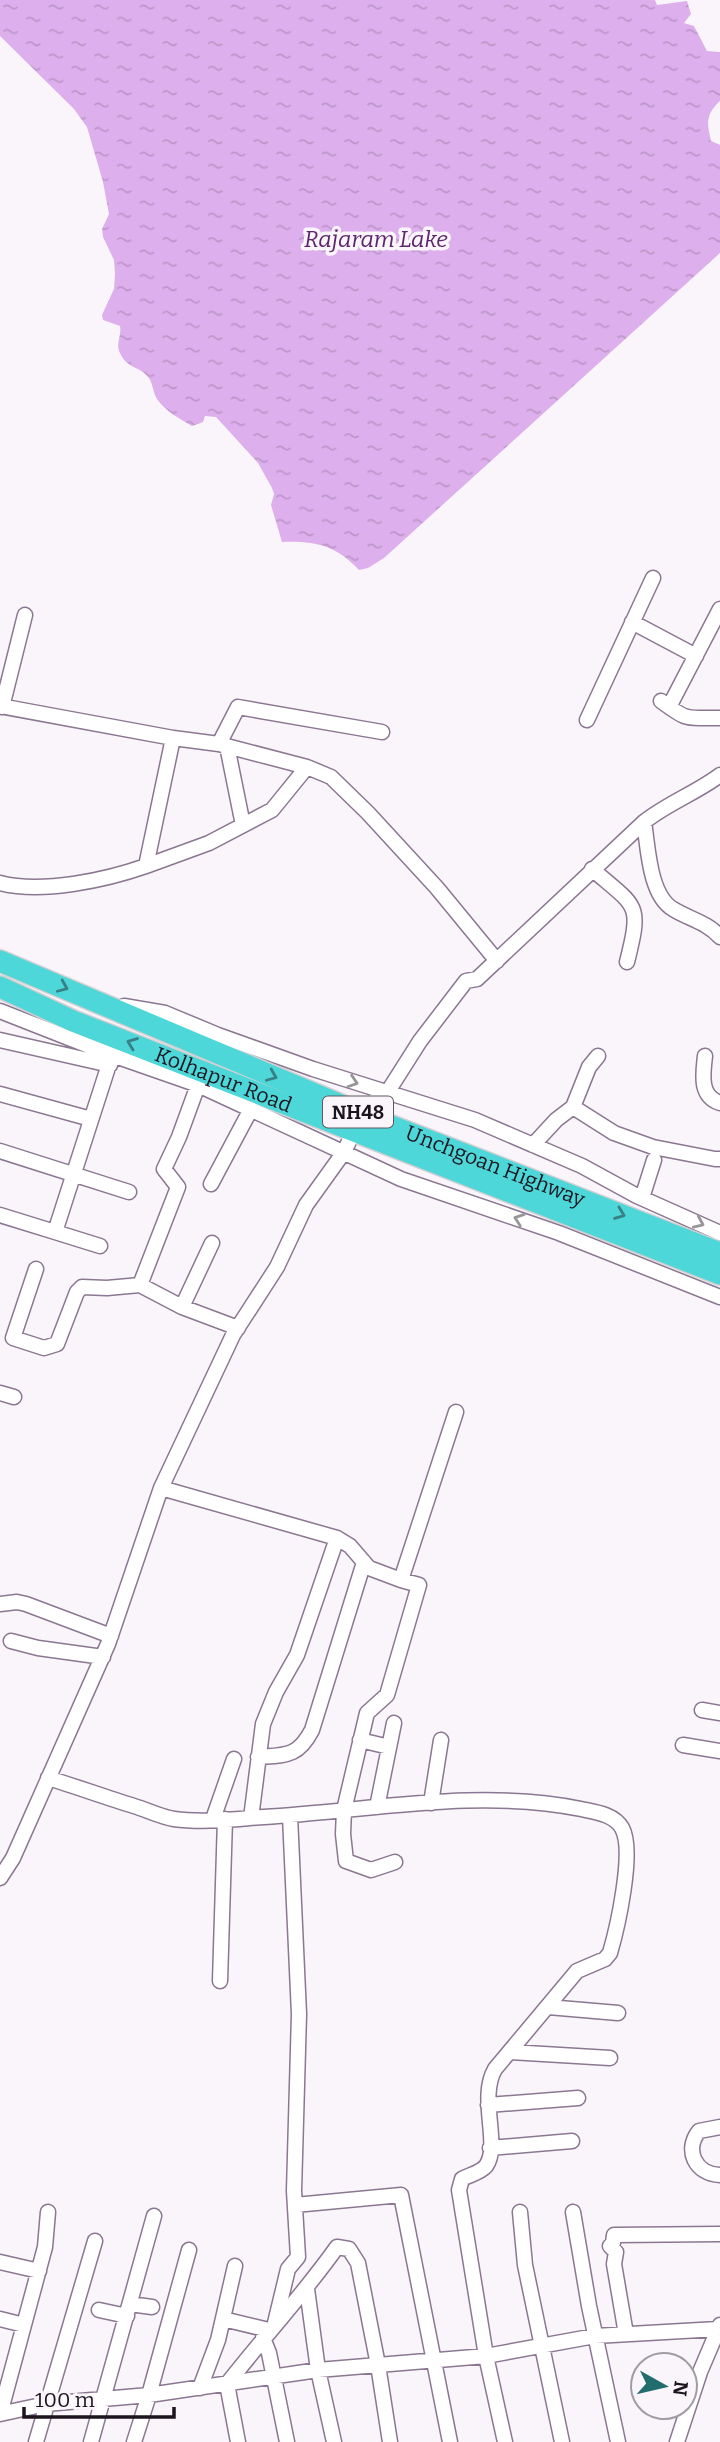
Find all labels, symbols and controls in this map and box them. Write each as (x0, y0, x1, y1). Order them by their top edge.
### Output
water label: Rajaram Lake (304, 225, 448, 253)
one-way arrow (56, 979, 68, 993)
one-way arrow (127, 1038, 139, 1052)
street label: Kolhapur Road (151, 1041, 296, 1118)
one-way arrow (266, 1067, 278, 1081)
one-way arrow (346, 1074, 358, 1088)
road number: NH48 (323, 1096, 393, 1128)
street label: Unchgoan Highway (402, 1120, 589, 1213)
one-way arrow (614, 1206, 626, 1220)
one-way arrow (514, 1213, 526, 1227)
one-way arrow (691, 1215, 704, 1229)
north arrow (629, 2351, 699, 2421)
scale bar (24, 2376, 175, 2420)
text: N (668, 2379, 693, 2397)
text: 100 m (35, 2387, 95, 2413)

